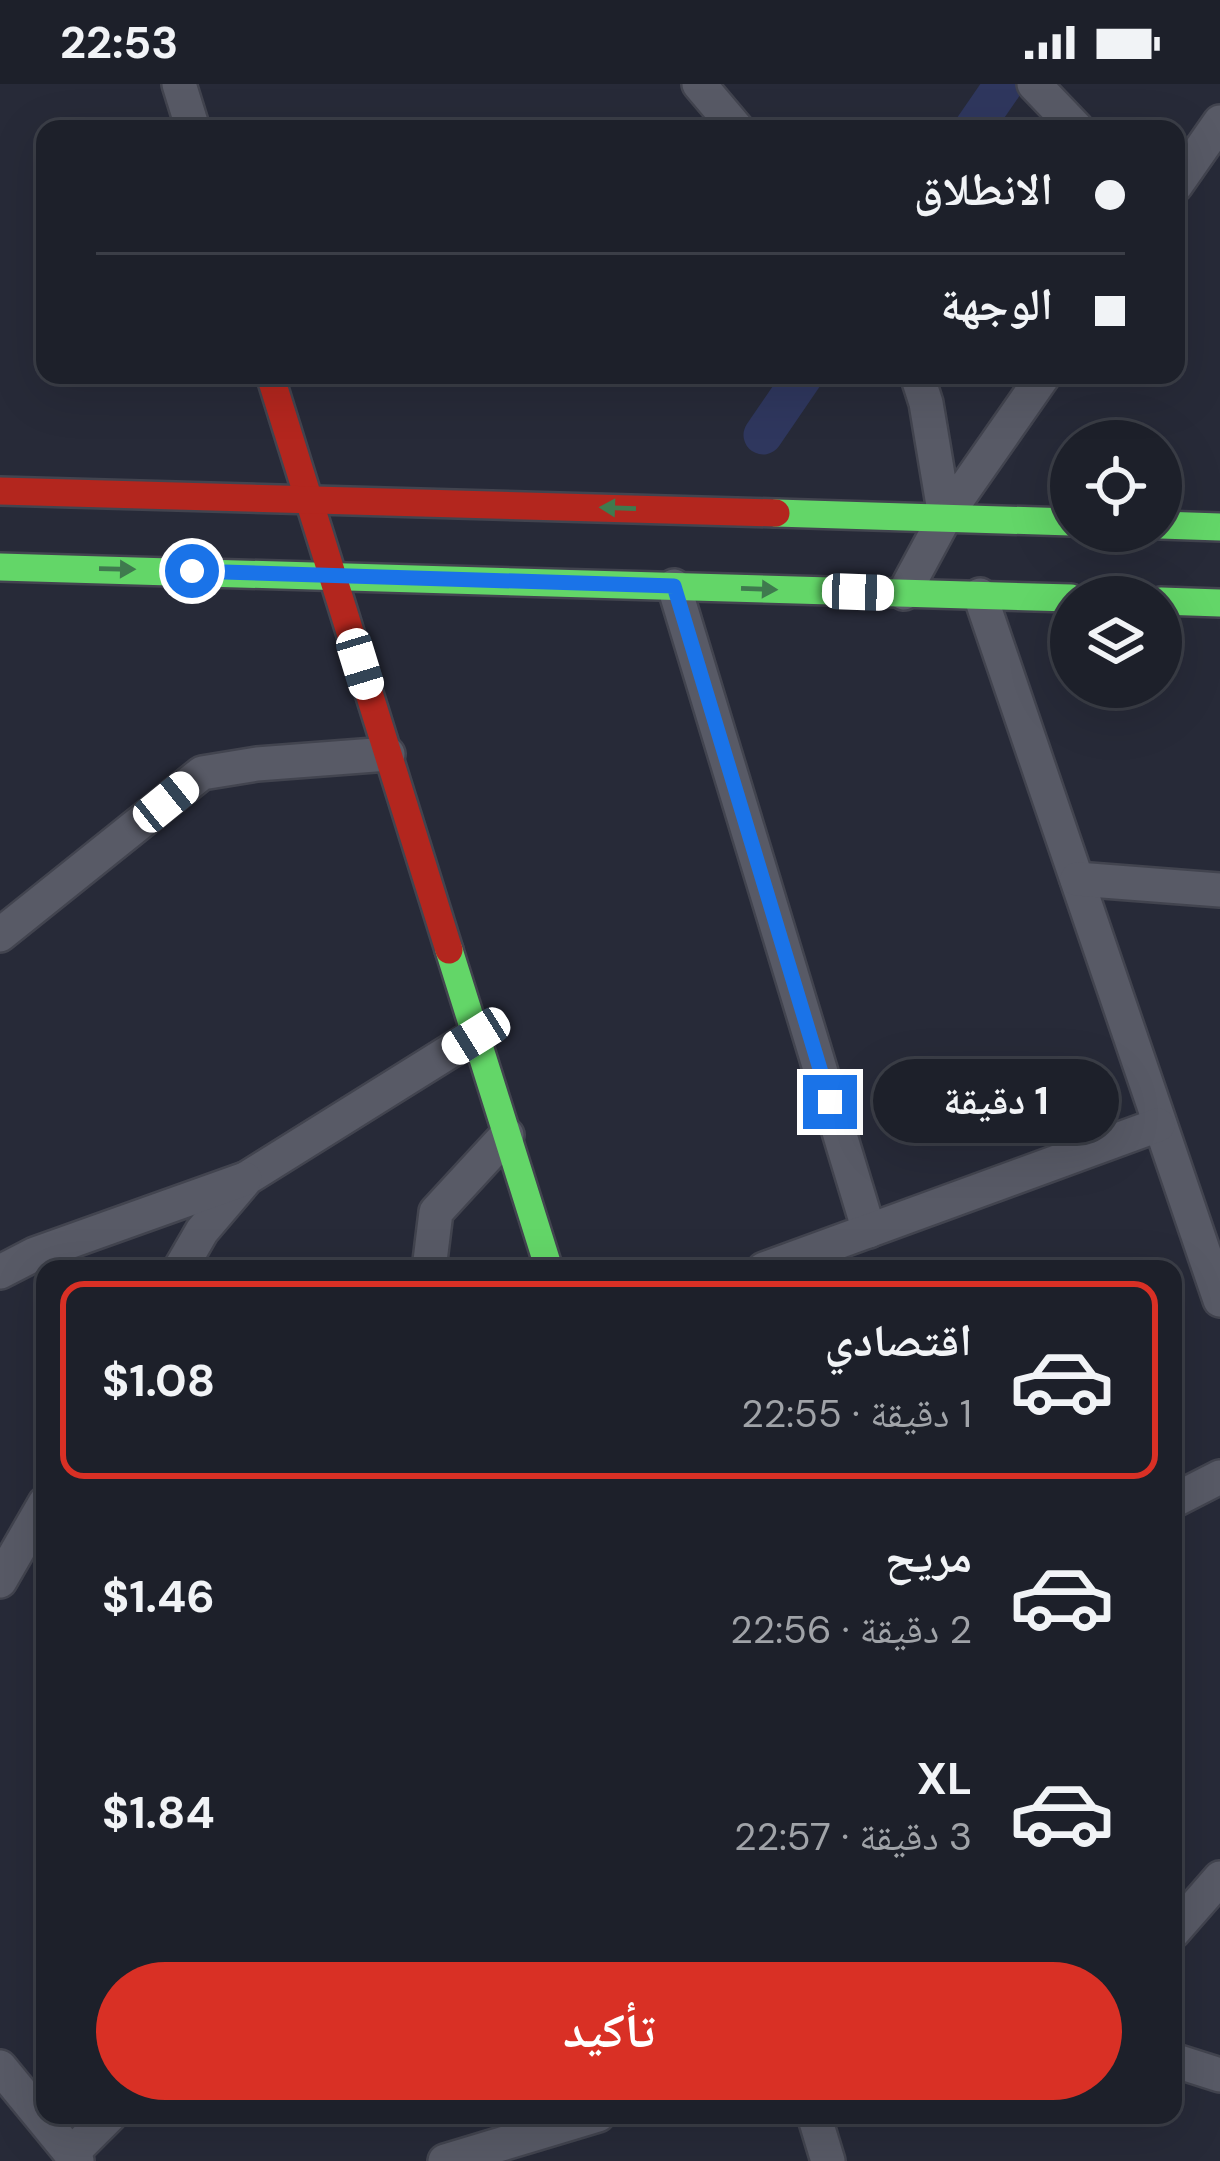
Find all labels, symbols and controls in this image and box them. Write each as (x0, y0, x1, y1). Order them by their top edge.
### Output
text: 22:53 (60, 13, 179, 72)
text: الانطلاق (914, 160, 1053, 219)
text: الوجهة (940, 275, 1053, 334)
map controls (1050, 420, 1182, 708)
button: locate (1050, 420, 1182, 552)
one-way arrow (598, 498, 636, 517)
route start (165, 544, 219, 598)
one-way arrow (99, 560, 137, 579)
car (821, 573, 895, 611)
button: layers (1050, 576, 1182, 708)
one-way arrow (741, 580, 779, 599)
car (332, 624, 388, 704)
car (127, 765, 205, 839)
car (436, 1002, 516, 1070)
callout: 1 دقيقة (872, 1060, 1118, 1144)
route end (803, 1075, 857, 1129)
text: 1 دقيقة (943, 1075, 1049, 1126)
text: اقتصادي (825, 1311, 972, 1370)
icon: car (1008, 1326, 1116, 1434)
text: $1.08 (102, 1351, 215, 1410)
text: 1 دقيقة · 22:55 (741, 1388, 972, 1439)
text: مريح (885, 1527, 972, 1586)
icon: car (1008, 1542, 1116, 1650)
text: $1.46 (102, 1567, 215, 1626)
text: 2 دقيقة · 22:56 (730, 1604, 972, 1655)
text: XL (917, 1749, 972, 1808)
icon: car (1008, 1758, 1116, 1866)
text: $1.84 (102, 1783, 215, 1842)
text: 3 دقيقة · 22:57 (734, 1811, 972, 1862)
button: تأكيد (96, 1962, 1122, 2100)

